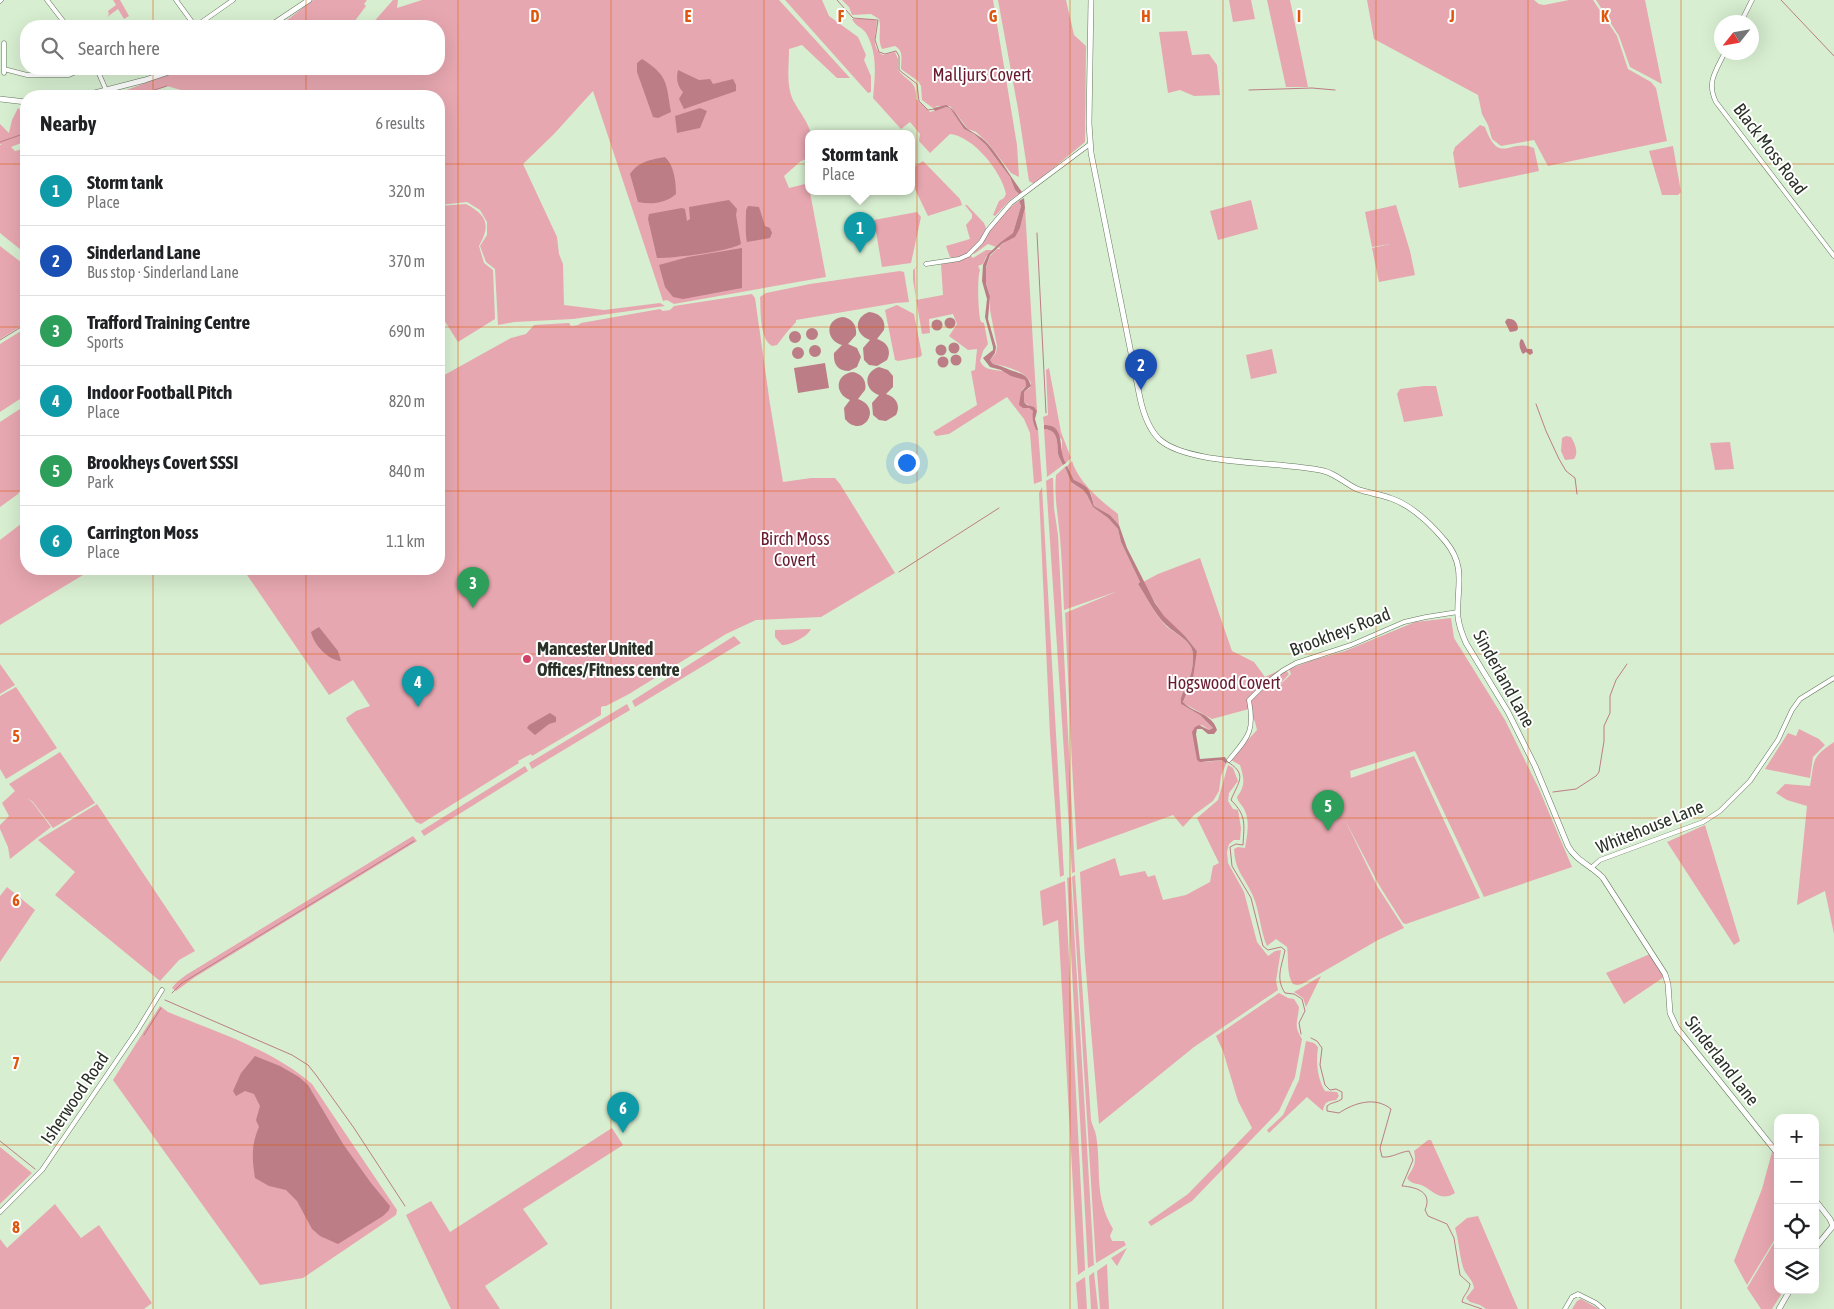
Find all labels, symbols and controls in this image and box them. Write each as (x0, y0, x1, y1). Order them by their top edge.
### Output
text: D (531, 7, 540, 25)
text: E (685, 7, 692, 25)
text: F (838, 7, 845, 25)
text: G (989, 7, 998, 25)
text: H (1141, 7, 1151, 25)
text: I (1297, 7, 1301, 25)
text: J (1448, 7, 1455, 25)
text: K (1601, 7, 1609, 25)
north arrow (1714, 15, 1759, 60)
search box (20, 20, 445, 75)
icon: search (38, 34, 66, 62)
text: Search here (78, 37, 160, 59)
park label: Malljurs Covert (932, 64, 1032, 85)
street label: Black Moss Road (1729, 99, 1812, 198)
text: Nearby (40, 111, 96, 135)
text: 6 results (375, 114, 425, 132)
popup (805, 130, 915, 195)
text: Storm tank (822, 143, 898, 165)
text: Place (822, 165, 855, 183)
text: Storm tank (87, 171, 163, 193)
text: 1 (52, 182, 60, 200)
text: 320 m (389, 182, 425, 200)
text: Place (87, 193, 120, 211)
pin: 1 (844, 212, 876, 253)
text: Sinderland Lane (87, 241, 201, 263)
text: 2 (52, 252, 60, 270)
text: 370 m (389, 252, 425, 270)
text: Bus stop · Sinderland Lane (87, 263, 239, 281)
text: Trafford Training Centre (87, 311, 250, 333)
text: 3 (52, 322, 60, 340)
text: 690 m (389, 322, 425, 340)
text: Sports (87, 333, 124, 351)
pin: 2 (1125, 349, 1157, 390)
text: Indoor Football Pitch (87, 381, 232, 403)
text: 4 (52, 392, 60, 410)
text: 820 m (389, 392, 425, 410)
text: Place (87, 403, 120, 421)
your location (894, 450, 920, 476)
text: Brookheys Covert SSSI (87, 451, 238, 473)
text: 5 (52, 462, 60, 480)
text: 840 m (389, 462, 425, 480)
text: Park (87, 473, 114, 491)
text: Carrington Moss (87, 521, 198, 543)
park label: Birch Moss Covert (760, 528, 830, 570)
text: 6 (52, 532, 60, 550)
text: 1.1 km (386, 532, 425, 550)
text: Place (87, 543, 120, 561)
pin: 3 (457, 567, 489, 608)
street label: Brookheys Road (1287, 603, 1393, 660)
street label: Sinderland Lane (1469, 627, 1540, 731)
place label: Mancester United Offices/Fitness centre (537, 638, 680, 680)
marker: Mancester United Offices/Fitness centre (521, 653, 533, 665)
pin: 4 (402, 666, 434, 707)
park label: Hogswood Covert (1167, 672, 1281, 693)
text: 5 (12, 727, 20, 745)
pin: 5 (1312, 790, 1344, 831)
street label: Whitehouse Lane (1593, 795, 1707, 858)
text: 6 (12, 891, 20, 909)
street label: Sinderland Lane (1681, 1012, 1764, 1110)
street label: Isherwood Road (36, 1048, 113, 1148)
text: 7 (12, 1054, 20, 1072)
pin: 6 (607, 1092, 639, 1133)
map controls (1774, 1114, 1819, 1294)
button: + (1774, 1114, 1819, 1159)
button: − (1774, 1159, 1819, 1204)
button: locate (1774, 1204, 1819, 1249)
text: 8 (12, 1218, 20, 1236)
button: layers (1774, 1249, 1819, 1294)

